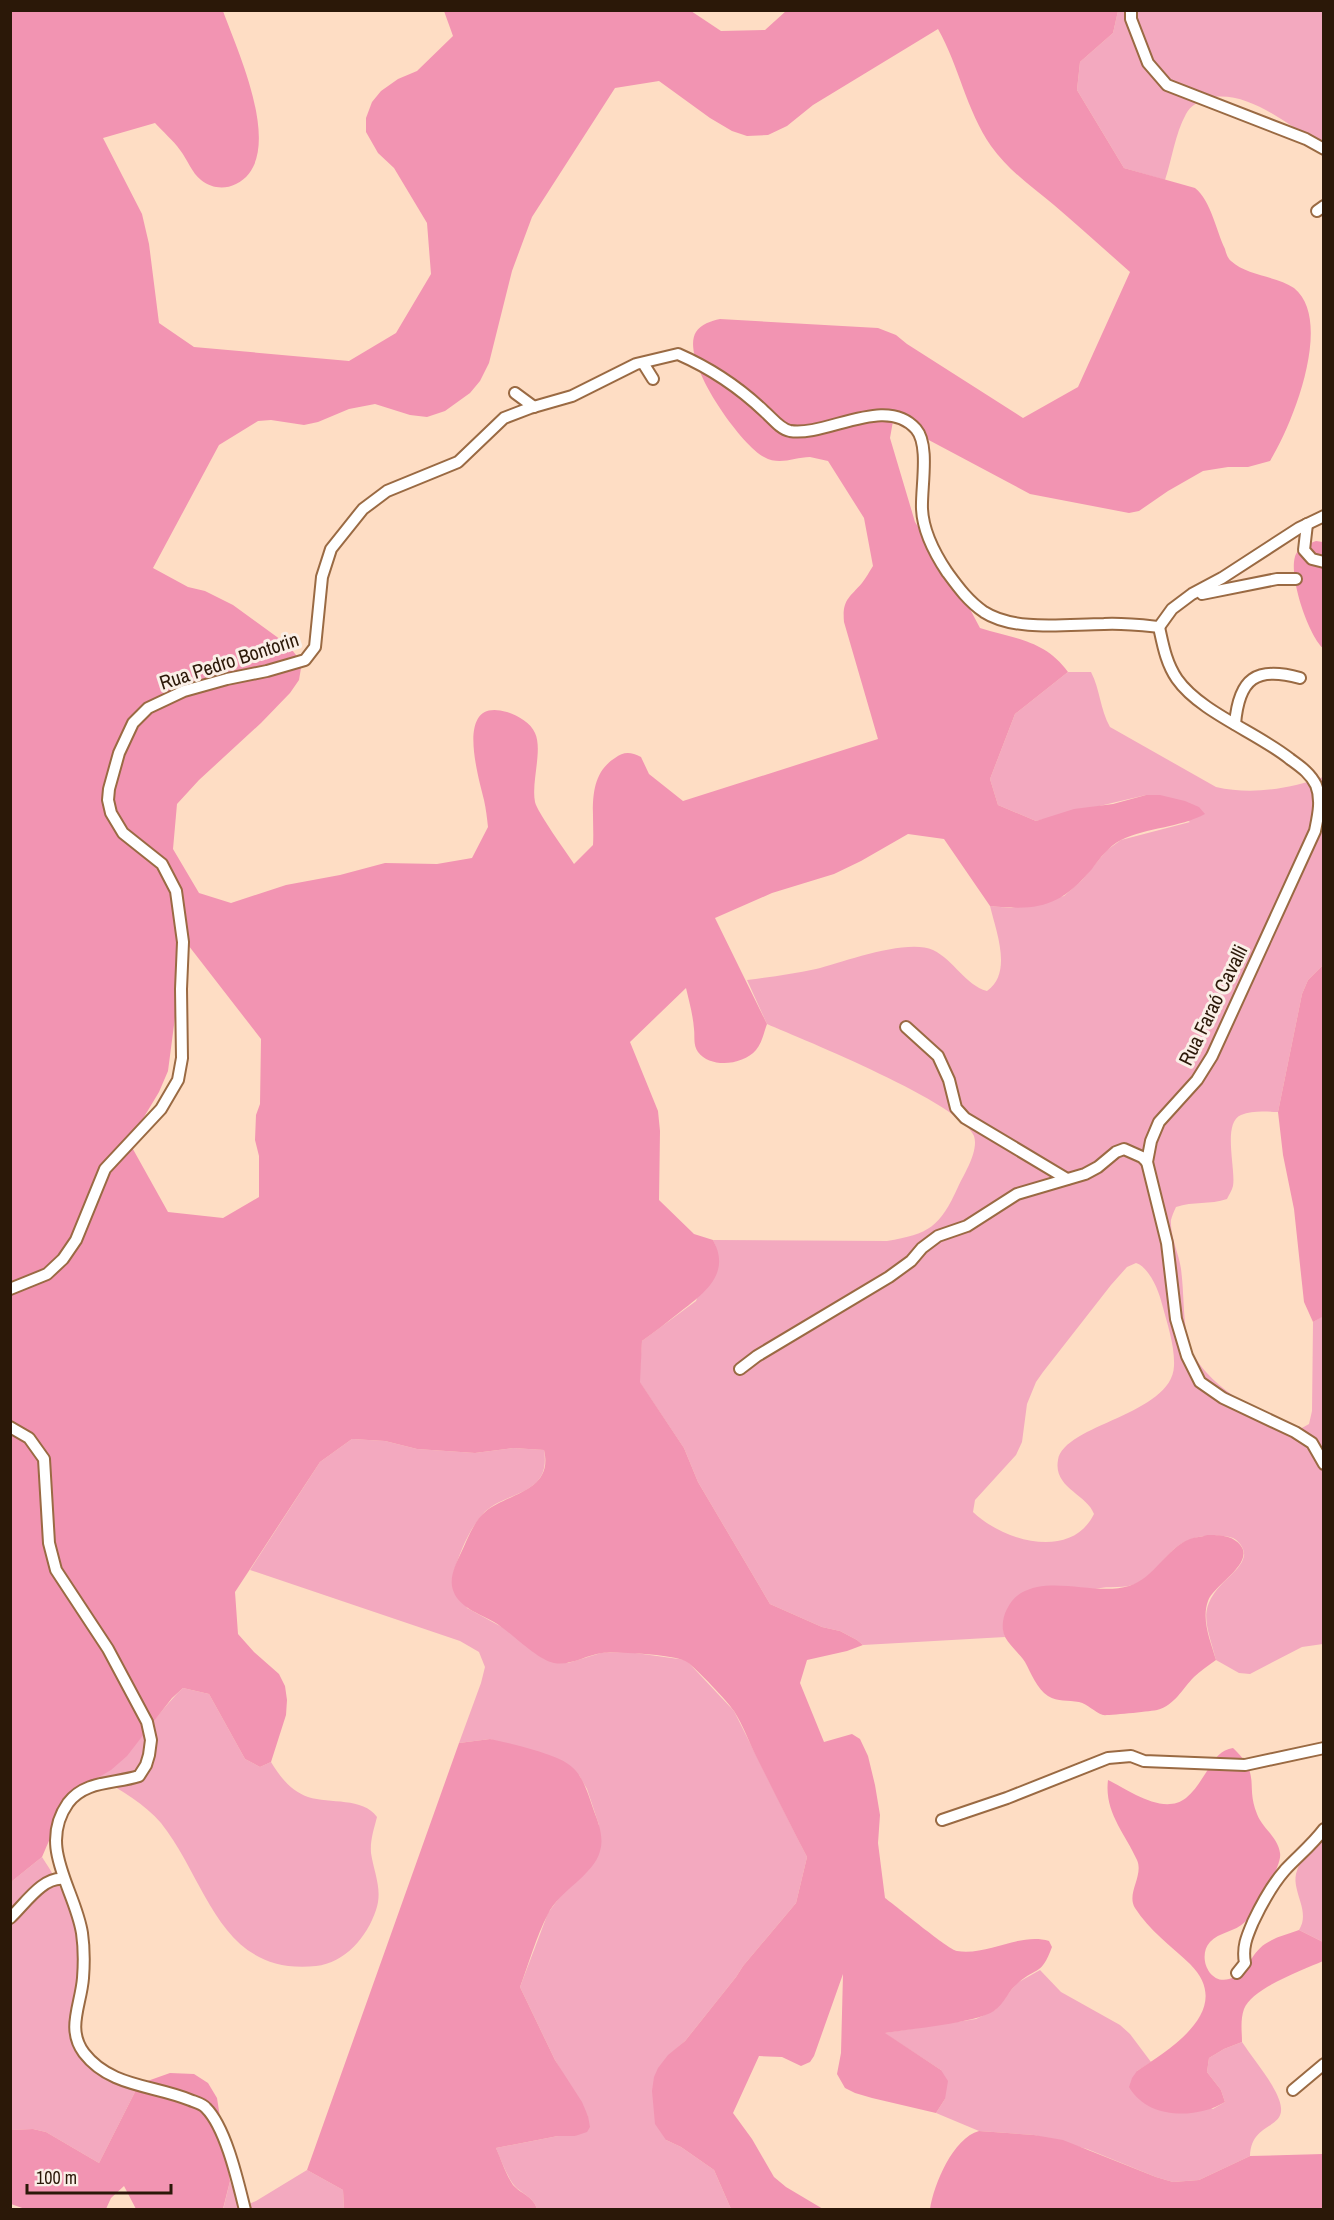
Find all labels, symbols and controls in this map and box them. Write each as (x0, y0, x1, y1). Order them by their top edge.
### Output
street label: Rua Pedro Bontorin (156, 625, 302, 696)
street label: Rua Faraó Cavalli (1172, 940, 1253, 1070)
scale bar (27, 2157, 171, 2195)
text: 100 m (36, 2165, 77, 2190)

